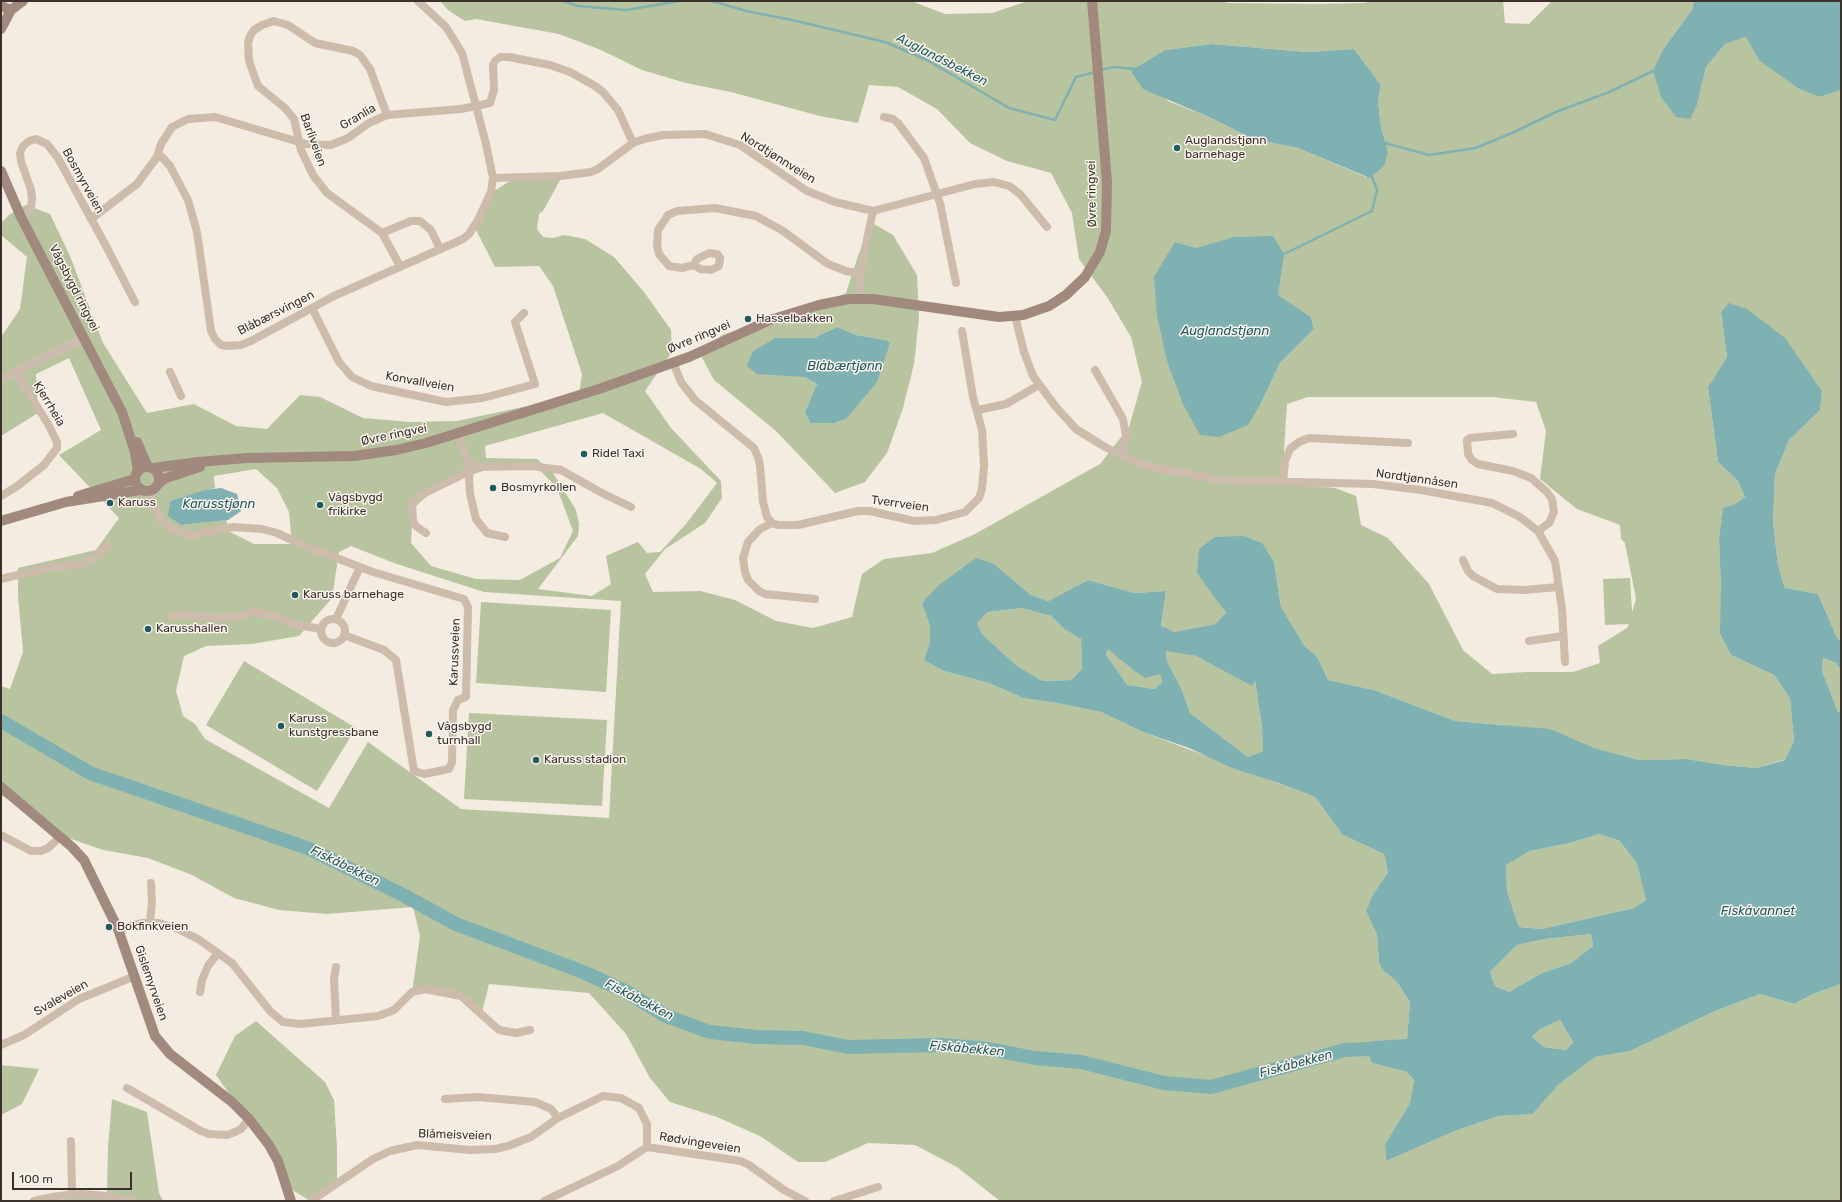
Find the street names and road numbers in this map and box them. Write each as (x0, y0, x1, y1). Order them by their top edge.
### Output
street label: Granlia (338, 101, 378, 133)
street label: Barliveien (297, 112, 329, 168)
street label: Nordtjønnveien (738, 129, 818, 187)
street label: Bosmyrveien (59, 146, 107, 216)
street label: Øvre ringvei (1084, 160, 1100, 228)
street label: Vågsbygd ringvei (46, 242, 102, 334)
street label: Blåbærsvingen (235, 288, 317, 338)
street label: Øvre ringvei (665, 317, 733, 357)
street label: Konvallveien (384, 369, 456, 395)
street label: Kjerrheia (30, 379, 68, 429)
street label: Øvre ringvei (360, 421, 428, 449)
street label: Nordtjønnåsen (1375, 466, 1459, 492)
street label: Tverrveien (870, 493, 930, 515)
street label: Karussveien (447, 618, 463, 686)
street label: Gislemyrveien (131, 944, 171, 1022)
street label: Svaleveien (31, 977, 91, 1019)
street label: Blåmeisveien (418, 1127, 492, 1143)
street label: Rødvingeveien (658, 1129, 742, 1157)

